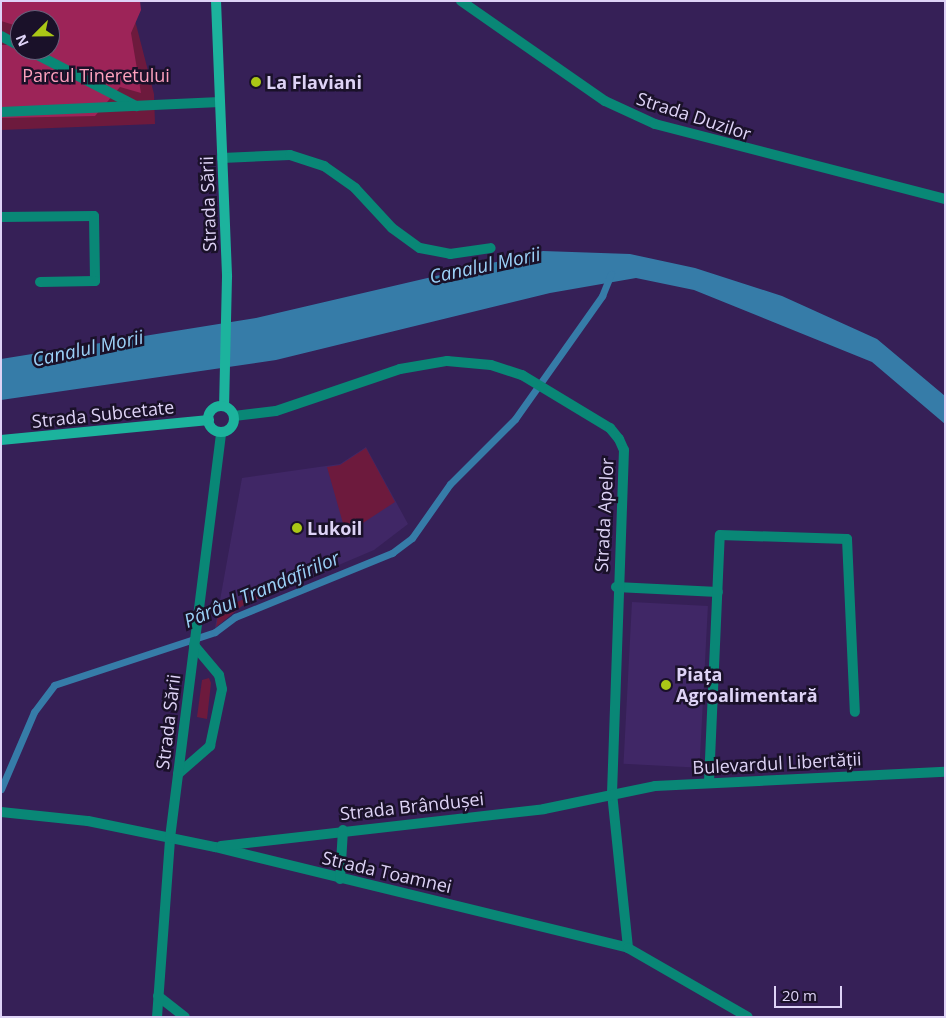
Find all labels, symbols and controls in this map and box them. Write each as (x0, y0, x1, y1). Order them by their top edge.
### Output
north arrow (10, 10, 60, 60)
text: N (11, 32, 33, 50)
park label: Parcul Tineretului (22, 64, 170, 86)
place label: La Flaviani (266, 71, 362, 93)
marker: La Flaviani (250, 76, 262, 88)
street label: Strada Duzilor (634, 87, 754, 145)
street label: Strada Sării (196, 156, 220, 252)
water label: Canalul Morii (427, 243, 543, 289)
water label: Canalul Morii (30, 326, 146, 372)
street label: Strada Subcetate (31, 396, 175, 432)
street label: Strada Apelor (590, 457, 618, 573)
place label: Lukoil (307, 517, 362, 539)
marker: Lukoil (291, 522, 303, 534)
water label: Pârâul Trandafirilor (181, 547, 343, 633)
place label: Piața Agroalimentară (676, 664, 818, 706)
street label: Strada Sării (151, 673, 185, 771)
marker: Piața Agroalimentară (660, 679, 672, 691)
street label: Bulevardul Libertății (692, 748, 862, 778)
street label: Strada Brândușei (339, 788, 485, 824)
street label: Strada Toamnei (320, 847, 454, 897)
scale bar (776, 976, 844, 1008)
text: 20 m (782, 985, 817, 1005)

